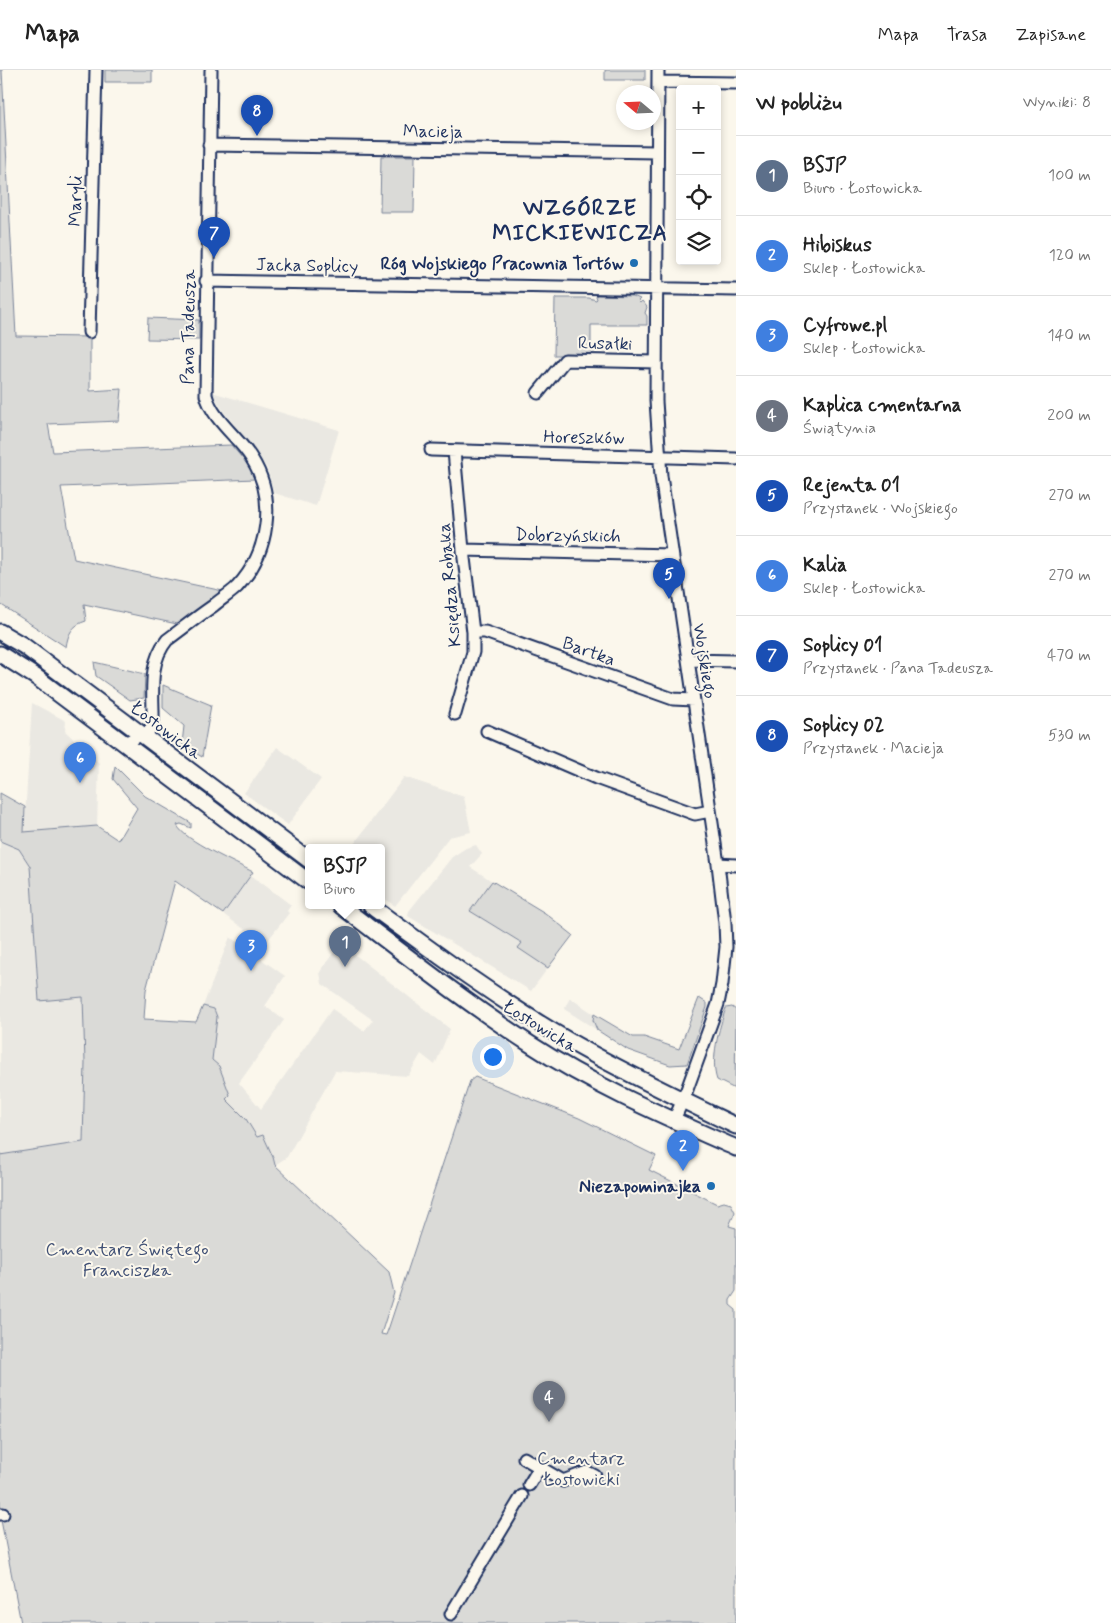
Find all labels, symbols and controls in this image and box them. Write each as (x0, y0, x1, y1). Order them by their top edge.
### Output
text: Mapa (25, 19, 80, 50)
text: Mapa (878, 23, 919, 47)
text: Trasa (947, 23, 987, 47)
text: Zapisane (1015, 23, 1086, 47)
north arrow (616, 85, 661, 130)
map controls (676, 85, 721, 265)
button: + (676, 85, 721, 130)
text: W pobliżu (756, 89, 842, 117)
text: Wyniki: 8 (1023, 92, 1091, 113)
pin: 8 (241, 95, 273, 136)
street label: Macieja (403, 119, 463, 145)
button: − (676, 130, 721, 175)
text: BSJP (803, 153, 846, 178)
text: 1 (768, 165, 776, 186)
text: 100 m (1048, 165, 1091, 186)
street label: Maryli (64, 175, 88, 227)
button: locate (676, 175, 721, 220)
text: Biuro · Łostowicka (803, 178, 922, 199)
district label: WZGÓRZE MICKIEWICZA (492, 195, 668, 248)
pin: 7 (198, 217, 230, 258)
button: layers (676, 220, 721, 265)
text: Hibiskus (803, 233, 872, 258)
text: 2 (768, 245, 776, 266)
text: 120 m (1049, 245, 1091, 266)
place label: Róg Wojskiego Pracownia Tortów (381, 252, 625, 278)
street label: Jacka Soplicy (256, 253, 358, 279)
marker: Róg Wojskiego Pracownia Tortów (628, 257, 640, 269)
text: Sklep · Łostowicka (803, 258, 925, 279)
street label: Pana Tadeusza (176, 269, 202, 385)
text: Cyfrowe.pl (803, 313, 887, 338)
text: 3 (768, 325, 776, 346)
text: 140 m (1047, 325, 1091, 346)
street label: Rusałki (578, 332, 632, 356)
text: Sklep · Łostowicka (803, 338, 925, 359)
text: Kaplica cmentarna (803, 393, 962, 418)
text: 4 (767, 405, 777, 426)
text: 200 m (1047, 405, 1091, 426)
text: Świątynia (803, 418, 876, 439)
street label: Horeszków (543, 425, 625, 451)
text: Rejenta 01 (803, 473, 900, 498)
text: 5 (767, 485, 777, 506)
text: 270 m (1048, 485, 1091, 506)
text: Przystanek · Wojskiego (803, 498, 958, 519)
street label: Księdza Robaka (433, 522, 467, 648)
street label: Dobrzyńskich (515, 523, 621, 549)
text: Kalia (803, 553, 847, 578)
pin: 5 (653, 558, 685, 599)
text: 6 (768, 565, 776, 586)
text: 270 m (1048, 565, 1091, 586)
text: Sklep · Łostowicka (803, 578, 925, 599)
street label: Wojskiego (684, 622, 722, 701)
street label: Bartka (559, 631, 618, 673)
text: Soplicy 01 (803, 633, 882, 658)
text: 7 (767, 645, 777, 666)
text: 470 m (1047, 645, 1091, 666)
text: Przystanek · Pana Tadeusza (803, 658, 993, 679)
street label: Łostowicka (125, 696, 206, 766)
text: Soplicy 02 (803, 713, 884, 738)
text: 8 (767, 725, 777, 746)
text: 530 m (1048, 725, 1091, 746)
text: Przystanek · Macieja (803, 738, 944, 759)
pin: 6 (64, 742, 96, 783)
popup (305, 844, 385, 909)
text: BSJP (323, 854, 367, 879)
text: Biuro (323, 879, 355, 900)
pin: 1 (329, 926, 361, 967)
pin: 3 (235, 930, 267, 971)
street label: Łostowicka (498, 994, 582, 1059)
your location (480, 1044, 506, 1070)
pin: 2 (667, 1130, 699, 1171)
place label: Niezapominajka (579, 1175, 701, 1199)
marker: Niezapominajka (705, 1180, 717, 1192)
park label: Cmentarz Świętego Franciszka (45, 1238, 209, 1283)
pin: 4 (533, 1381, 565, 1422)
park label: Cmentarz Łostowicki (537, 1447, 625, 1492)

